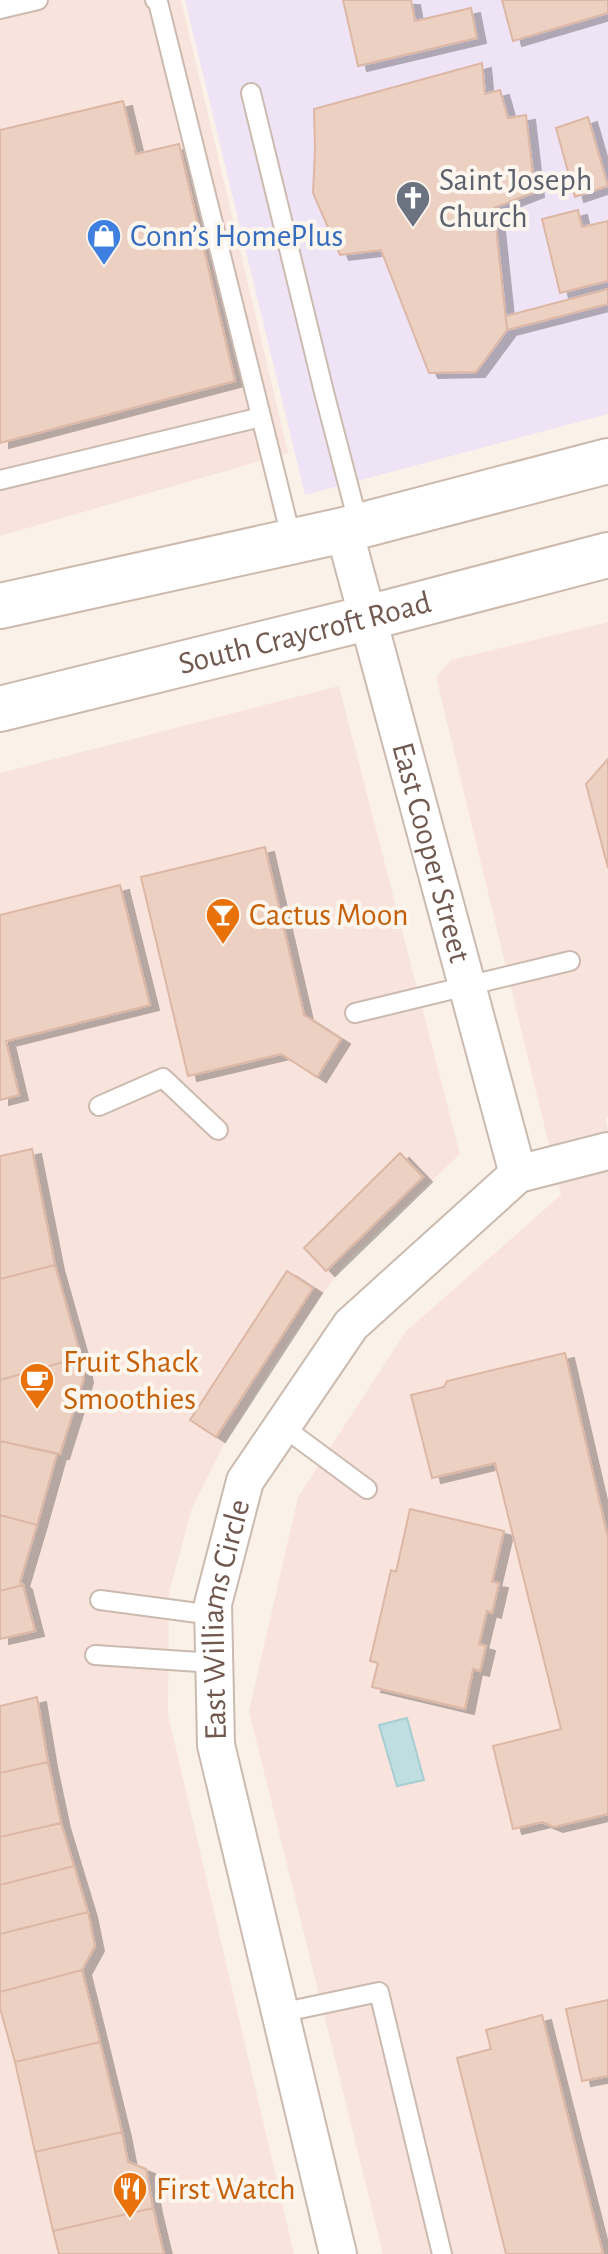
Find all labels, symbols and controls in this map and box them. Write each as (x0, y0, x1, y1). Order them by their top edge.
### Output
place label: Saint Joseph Church (439, 164, 593, 233)
church icon: Saint Joseph Church (394, 179, 432, 229)
shop icon: Conn’s HomePlus (85, 217, 123, 267)
place label: Conn’s HomePlus (130, 220, 343, 252)
street label: South Craycroft Road (175, 586, 434, 680)
street label: East Cooper Street (386, 739, 476, 966)
bar icon: Cactus Moon (204, 896, 242, 946)
place label: Cactus Moon (249, 899, 409, 931)
place label: Fruit Shack Smoothies (63, 1346, 199, 1415)
cafe icon: Fruit Shack Smoothies (18, 1361, 56, 1411)
street label: East Williams Circle (196, 1496, 256, 1741)
restaurant icon: First Watch (111, 2170, 149, 2220)
place label: First Watch (156, 2173, 296, 2205)

